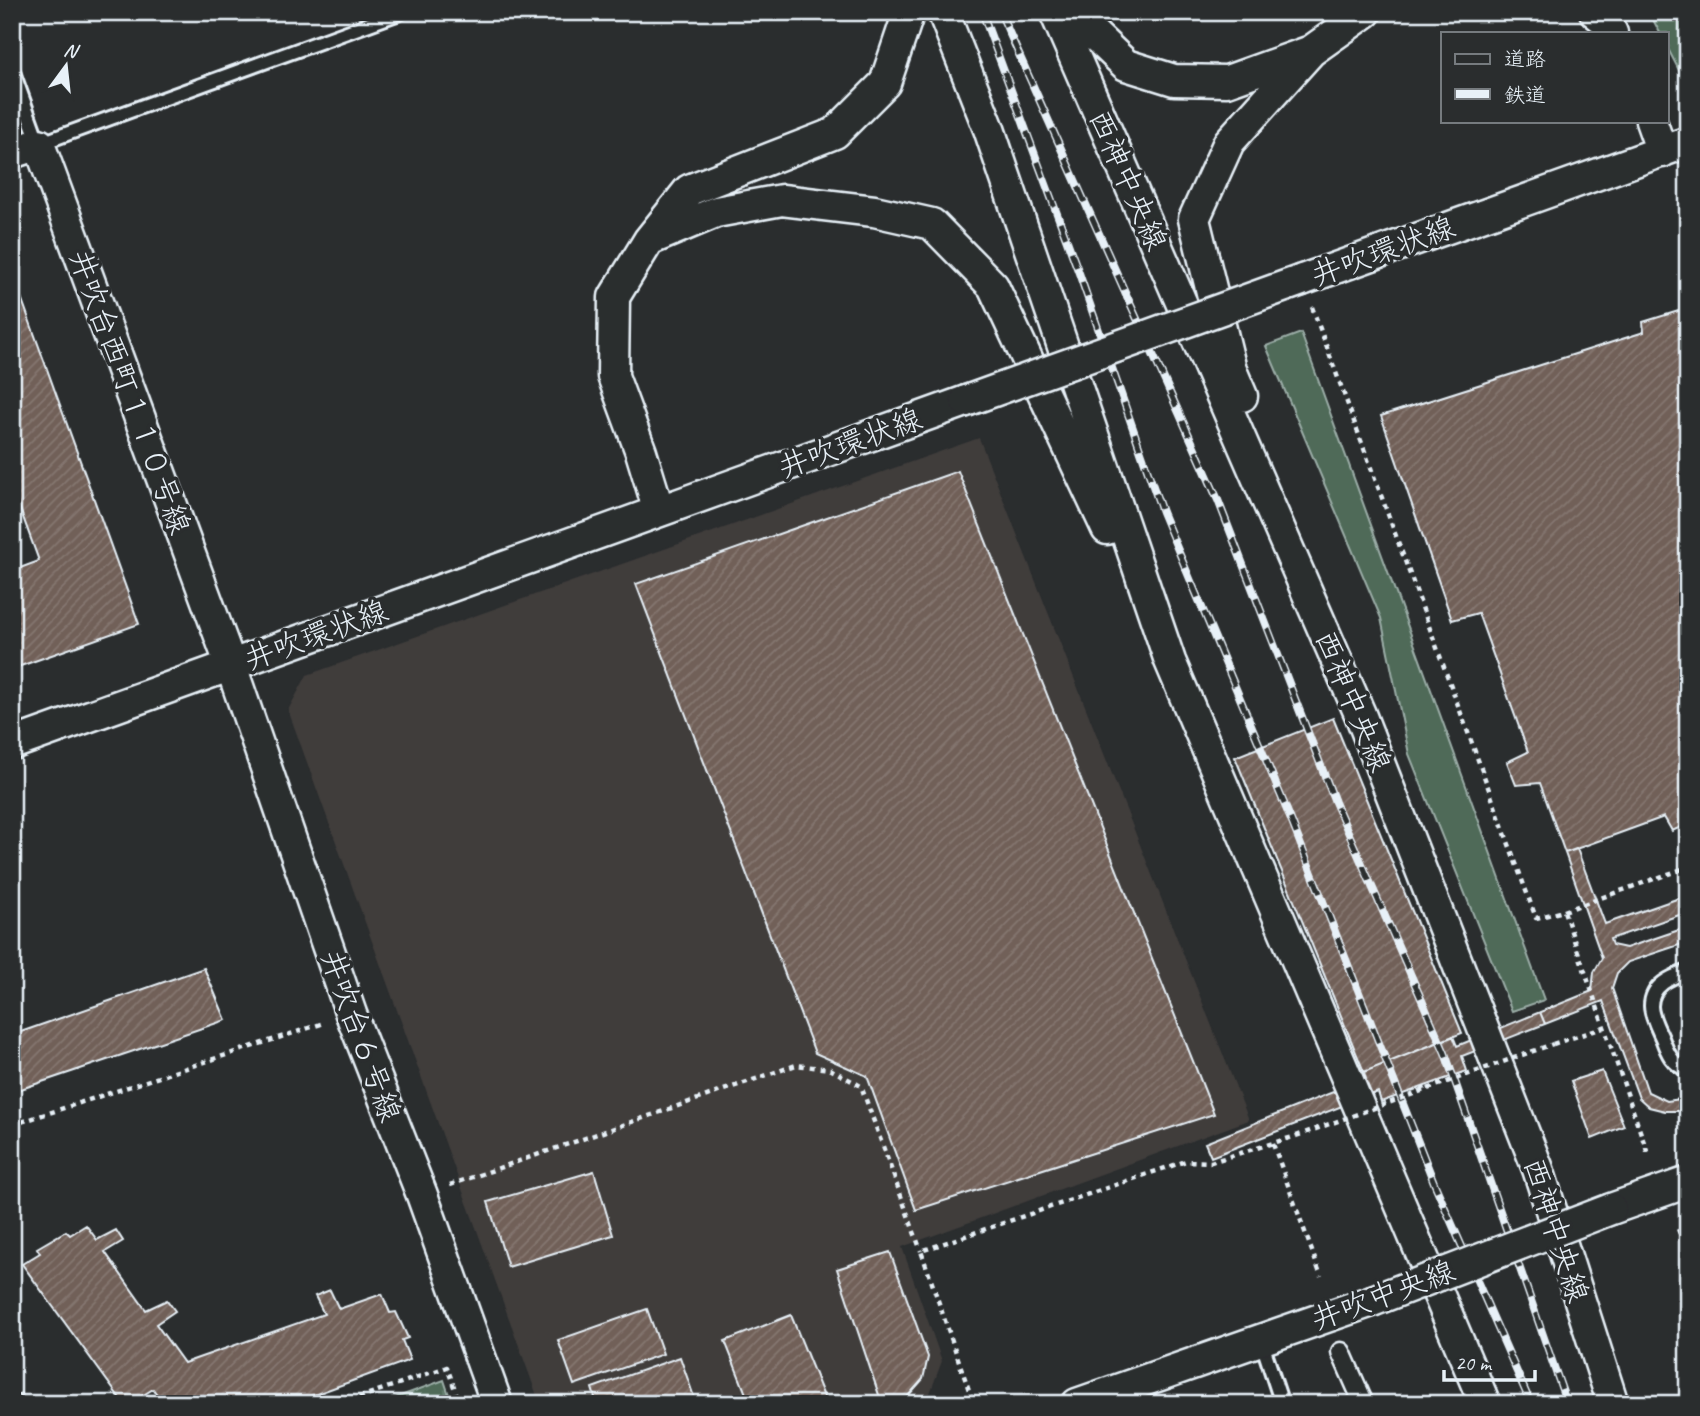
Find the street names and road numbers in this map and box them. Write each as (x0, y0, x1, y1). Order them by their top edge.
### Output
street label: 西神中央線 (1080, 104, 1176, 256)
street label: 井吹環状線 (1306, 207, 1460, 295)
street label: 井吹台西町１１０号線 (61, 245, 199, 539)
street label: 井吹環状線 (773, 399, 927, 487)
street label: 井吹環状線 (239, 591, 393, 679)
street label: 西神中央線 (1306, 625, 1400, 777)
street label: 井吹台６号線 (312, 945, 410, 1127)
street label: 西神中央線 (1515, 1153, 1597, 1307)
street label: 井吹中央線 (1306, 1251, 1460, 1339)

